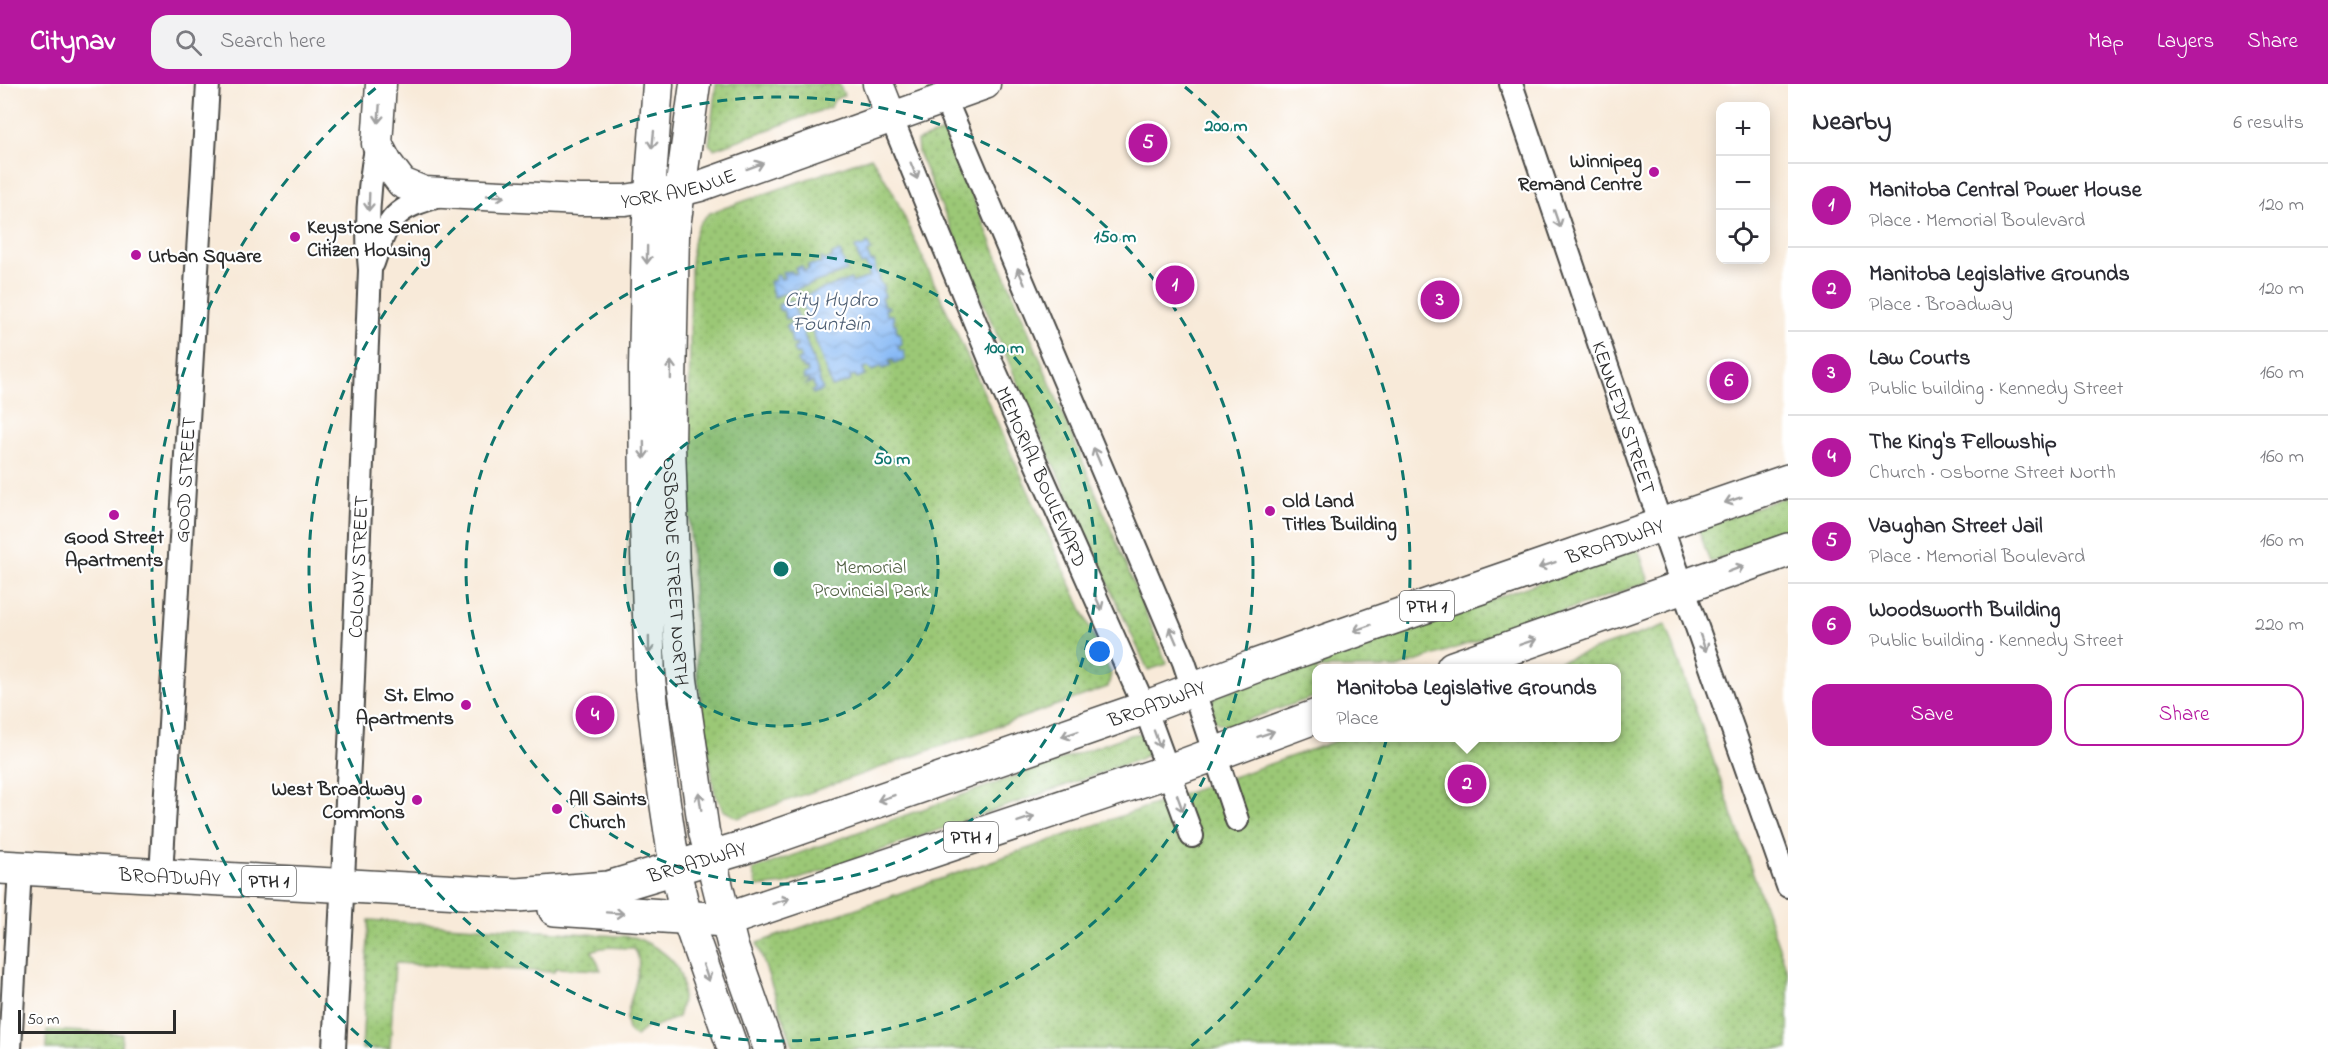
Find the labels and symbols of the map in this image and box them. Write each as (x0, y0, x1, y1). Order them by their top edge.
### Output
one-way arrow (374, 104, 385, 124)
text: 200 m (1204, 114, 1248, 140)
pin: 5 (1128, 120, 1168, 166)
one-way arrow (647, 130, 658, 150)
place label: Winnipeg Remand Centre (1518, 148, 1643, 200)
one-way arrow (745, 160, 764, 171)
street label: YORK AVENUE (621, 162, 740, 217)
one-way arrow (909, 162, 920, 180)
marker: Winnipeg Remand Centre (1647, 165, 1661, 179)
one-way arrow (486, 190, 506, 201)
one-way arrow (364, 192, 375, 212)
one-way arrow (1552, 209, 1563, 228)
place label: Keystone Senior Citizen Housing (307, 214, 441, 267)
text: 150 m (1094, 225, 1136, 251)
marker: Keystone Senior Citizen Housing (288, 230, 302, 244)
place label: Urban Square (148, 243, 263, 272)
one-way arrow (641, 245, 652, 265)
marker: Urban Square (129, 248, 143, 262)
pin: 1 (1156, 262, 1194, 308)
one-way arrow (1015, 267, 1026, 286)
pin: 3 (1420, 278, 1460, 322)
water label: City Hydro Fountain (784, 286, 879, 340)
text: 100 m (984, 336, 1024, 362)
street label: KENNEDY STREET (1583, 338, 1661, 498)
pin: 6 (1710, 358, 1748, 404)
one-way arrow (665, 360, 677, 380)
street label: MEMORIAL BOULEVARD (987, 383, 1093, 573)
street label: GOOD STREET (169, 416, 205, 544)
one-way arrow (638, 440, 650, 460)
text: 50 m (874, 447, 910, 473)
one-way arrow (1091, 447, 1102, 465)
street label: OSBORNE STREET NORTH (653, 457, 694, 687)
place label: Old Land Titles Building (1282, 488, 1397, 541)
street label: COLONY STREET (343, 495, 378, 639)
one-way arrow (1724, 496, 1743, 507)
marker: Old Land Titles Building (1263, 504, 1277, 518)
marker: Good Street Apartments (107, 508, 121, 522)
street label: BROADWAY (1562, 513, 1668, 574)
place label: Good Street Apartments (64, 524, 164, 576)
park label: Memorial Provincial Park (813, 554, 929, 606)
centre of rings (771, 559, 791, 579)
one-way arrow (1538, 560, 1556, 571)
one-way arrow (1726, 563, 1745, 574)
road number: PTH 1 (1400, 591, 1454, 621)
one-way arrow (1093, 592, 1104, 610)
one-way arrow (1353, 624, 1372, 635)
one-way arrow (1167, 627, 1178, 645)
one-way arrow (1698, 633, 1709, 652)
one-way arrow (643, 635, 655, 655)
one-way arrow (1519, 636, 1537, 647)
your location (1085, 637, 1114, 666)
street label: BROADWAY (1104, 674, 1210, 737)
place label: St. Elmo Apartments (356, 682, 454, 734)
pin: 4 (576, 692, 614, 738)
marker: St. Elmo Apartments (459, 698, 473, 712)
one-way arrow (1256, 728, 1275, 739)
one-way arrow (1152, 729, 1163, 748)
one-way arrow (1061, 730, 1080, 741)
pin: 2 (1448, 762, 1486, 806)
place label: West Broadway Commons (272, 776, 405, 828)
place label: All Saints Church (569, 786, 647, 838)
one-way arrow (694, 791, 705, 811)
marker: West Broadway Commons (410, 793, 424, 807)
one-way arrow (877, 793, 896, 804)
one-way arrow (1176, 793, 1187, 812)
marker: All Saints Church (550, 802, 564, 816)
one-way arrow (1016, 812, 1035, 823)
road number: PTH 1 (944, 822, 998, 852)
street label: BROADWAY (644, 835, 751, 893)
street label: BROADWAY (117, 861, 221, 896)
road number: PTH 1 (242, 866, 296, 896)
one-way arrow (771, 895, 790, 906)
one-way arrow (604, 907, 624, 918)
one-way arrow (702, 963, 713, 982)
scale bar (18, 1007, 176, 1034)

